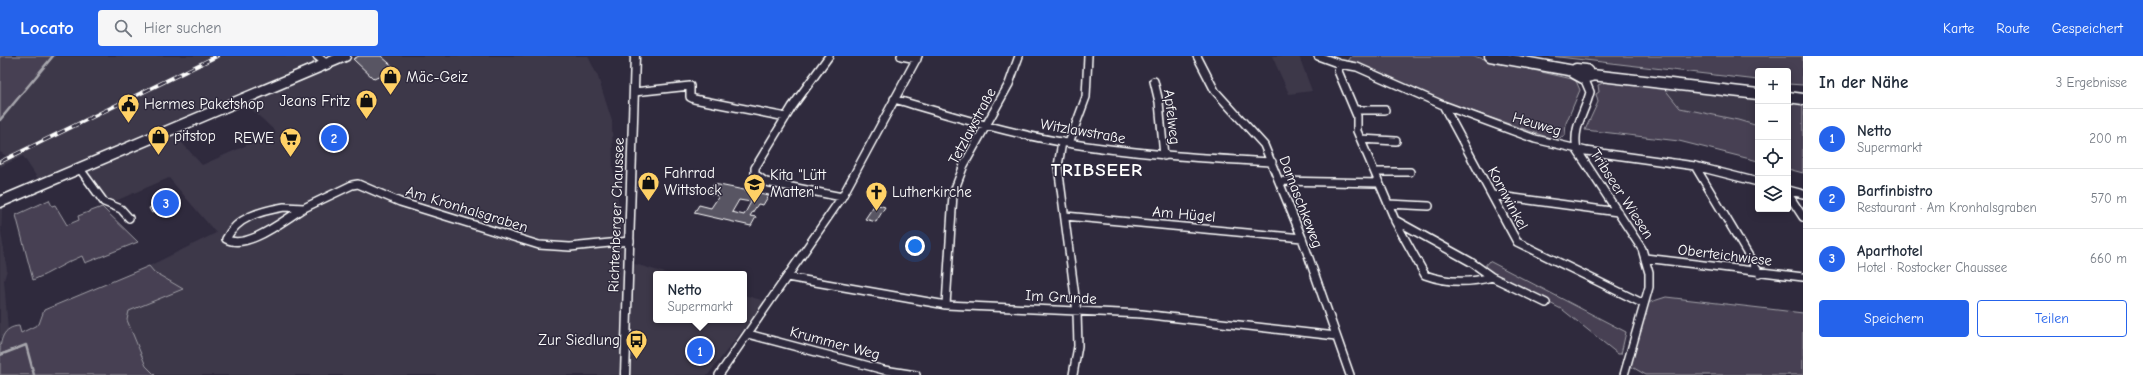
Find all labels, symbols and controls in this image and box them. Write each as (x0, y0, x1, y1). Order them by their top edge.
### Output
search box (98, 10, 378, 46)
text: Locato (20, 17, 74, 39)
icon: search (112, 17, 134, 39)
text: Hier suchen (144, 19, 221, 37)
text: Karte (1943, 20, 1974, 37)
text: Route (1996, 20, 2030, 37)
text: Gespeichert (2052, 20, 2123, 37)
shop icon: Mäc-Geiz (377, 64, 403, 97)
place label: Mäc-Geiz (406, 68, 468, 86)
map controls (1755, 68, 1791, 212)
button: + (1755, 68, 1791, 104)
text: In der Nähe (1819, 73, 1908, 92)
text: 3 Ergebnisse (2056, 75, 2127, 90)
street label: Tetzlawstraße (944, 84, 1000, 167)
shop icon: Jeans Fritz (353, 88, 379, 121)
street label: Apfelweg (1160, 88, 1184, 146)
public building icon: Hermes Paketshop (116, 91, 142, 124)
place label: Jeans Fritz (280, 92, 350, 110)
place label: Hermes Paketshop (144, 95, 264, 113)
button: − (1755, 104, 1791, 140)
street label: Heuweg (1510, 108, 1564, 140)
street label: Witzlawstraße (1039, 115, 1128, 147)
text: Netto (1857, 122, 1891, 140)
shop icon: pitstop (145, 123, 171, 156)
pin: 2 (321, 123, 347, 153)
supermarket icon: REWE (277, 125, 303, 158)
place label: pitstop (174, 127, 216, 145)
place label: REWE (234, 129, 274, 147)
text: 1 (1829, 131, 1835, 146)
text: 200 m (2089, 131, 2127, 146)
street label: Richtenberger Chaussee (604, 137, 628, 293)
button: locate (1755, 140, 1791, 176)
text: Supermarkt (1857, 140, 1922, 155)
street label: Tribseer Wiesen (1586, 146, 1658, 242)
street label: Damaschkeweg (1275, 153, 1327, 251)
district label: TRIBSEER (1051, 159, 1143, 181)
street label: Kornwinkel (1484, 163, 1532, 233)
place label: Fahrrad Wittstock (664, 164, 722, 199)
place label: Kita "Lütt Matten" (770, 166, 827, 201)
shop icon: Fahrrad Wittstock (635, 169, 661, 202)
school or university icon: Kita "Lütt Matten" (741, 171, 767, 204)
button: layers (1755, 176, 1791, 212)
church icon: Lutherkirche (863, 179, 889, 212)
street label: Am Kronhalsgraben (404, 182, 530, 236)
text: Barfinbistro (1857, 182, 1933, 200)
place label: Lutherkirche (892, 183, 972, 201)
pin: 3 (153, 188, 179, 218)
text: 2 (1829, 191, 1835, 206)
text: 570 m (2091, 191, 2127, 206)
text: Restaurant · Am Kronhalsgraben (1857, 200, 2037, 215)
street label: Am Hügel (1152, 202, 1216, 226)
your location (905, 236, 925, 256)
street label: Oberteichwiese (1677, 240, 1774, 270)
text: Aparthotel (1857, 242, 1923, 260)
text: 3 (1829, 251, 1835, 266)
text: 660 m (2090, 251, 2127, 266)
text: Hotel · Rostocker Chaussee (1857, 260, 2007, 275)
popup (653, 271, 747, 323)
text: Netto (667, 281, 702, 299)
street label: Im Grunde (1025, 286, 1098, 308)
text: Supermarkt (667, 299, 733, 314)
button: Speichern (1819, 300, 1969, 337)
button: Teilen (1977, 300, 2127, 337)
street label: Krummer Weg (788, 322, 882, 364)
bus stop icon: Zur Siedlung (623, 327, 649, 360)
place label: Zur Siedlung (538, 331, 620, 349)
pin: 1 (687, 336, 713, 366)

